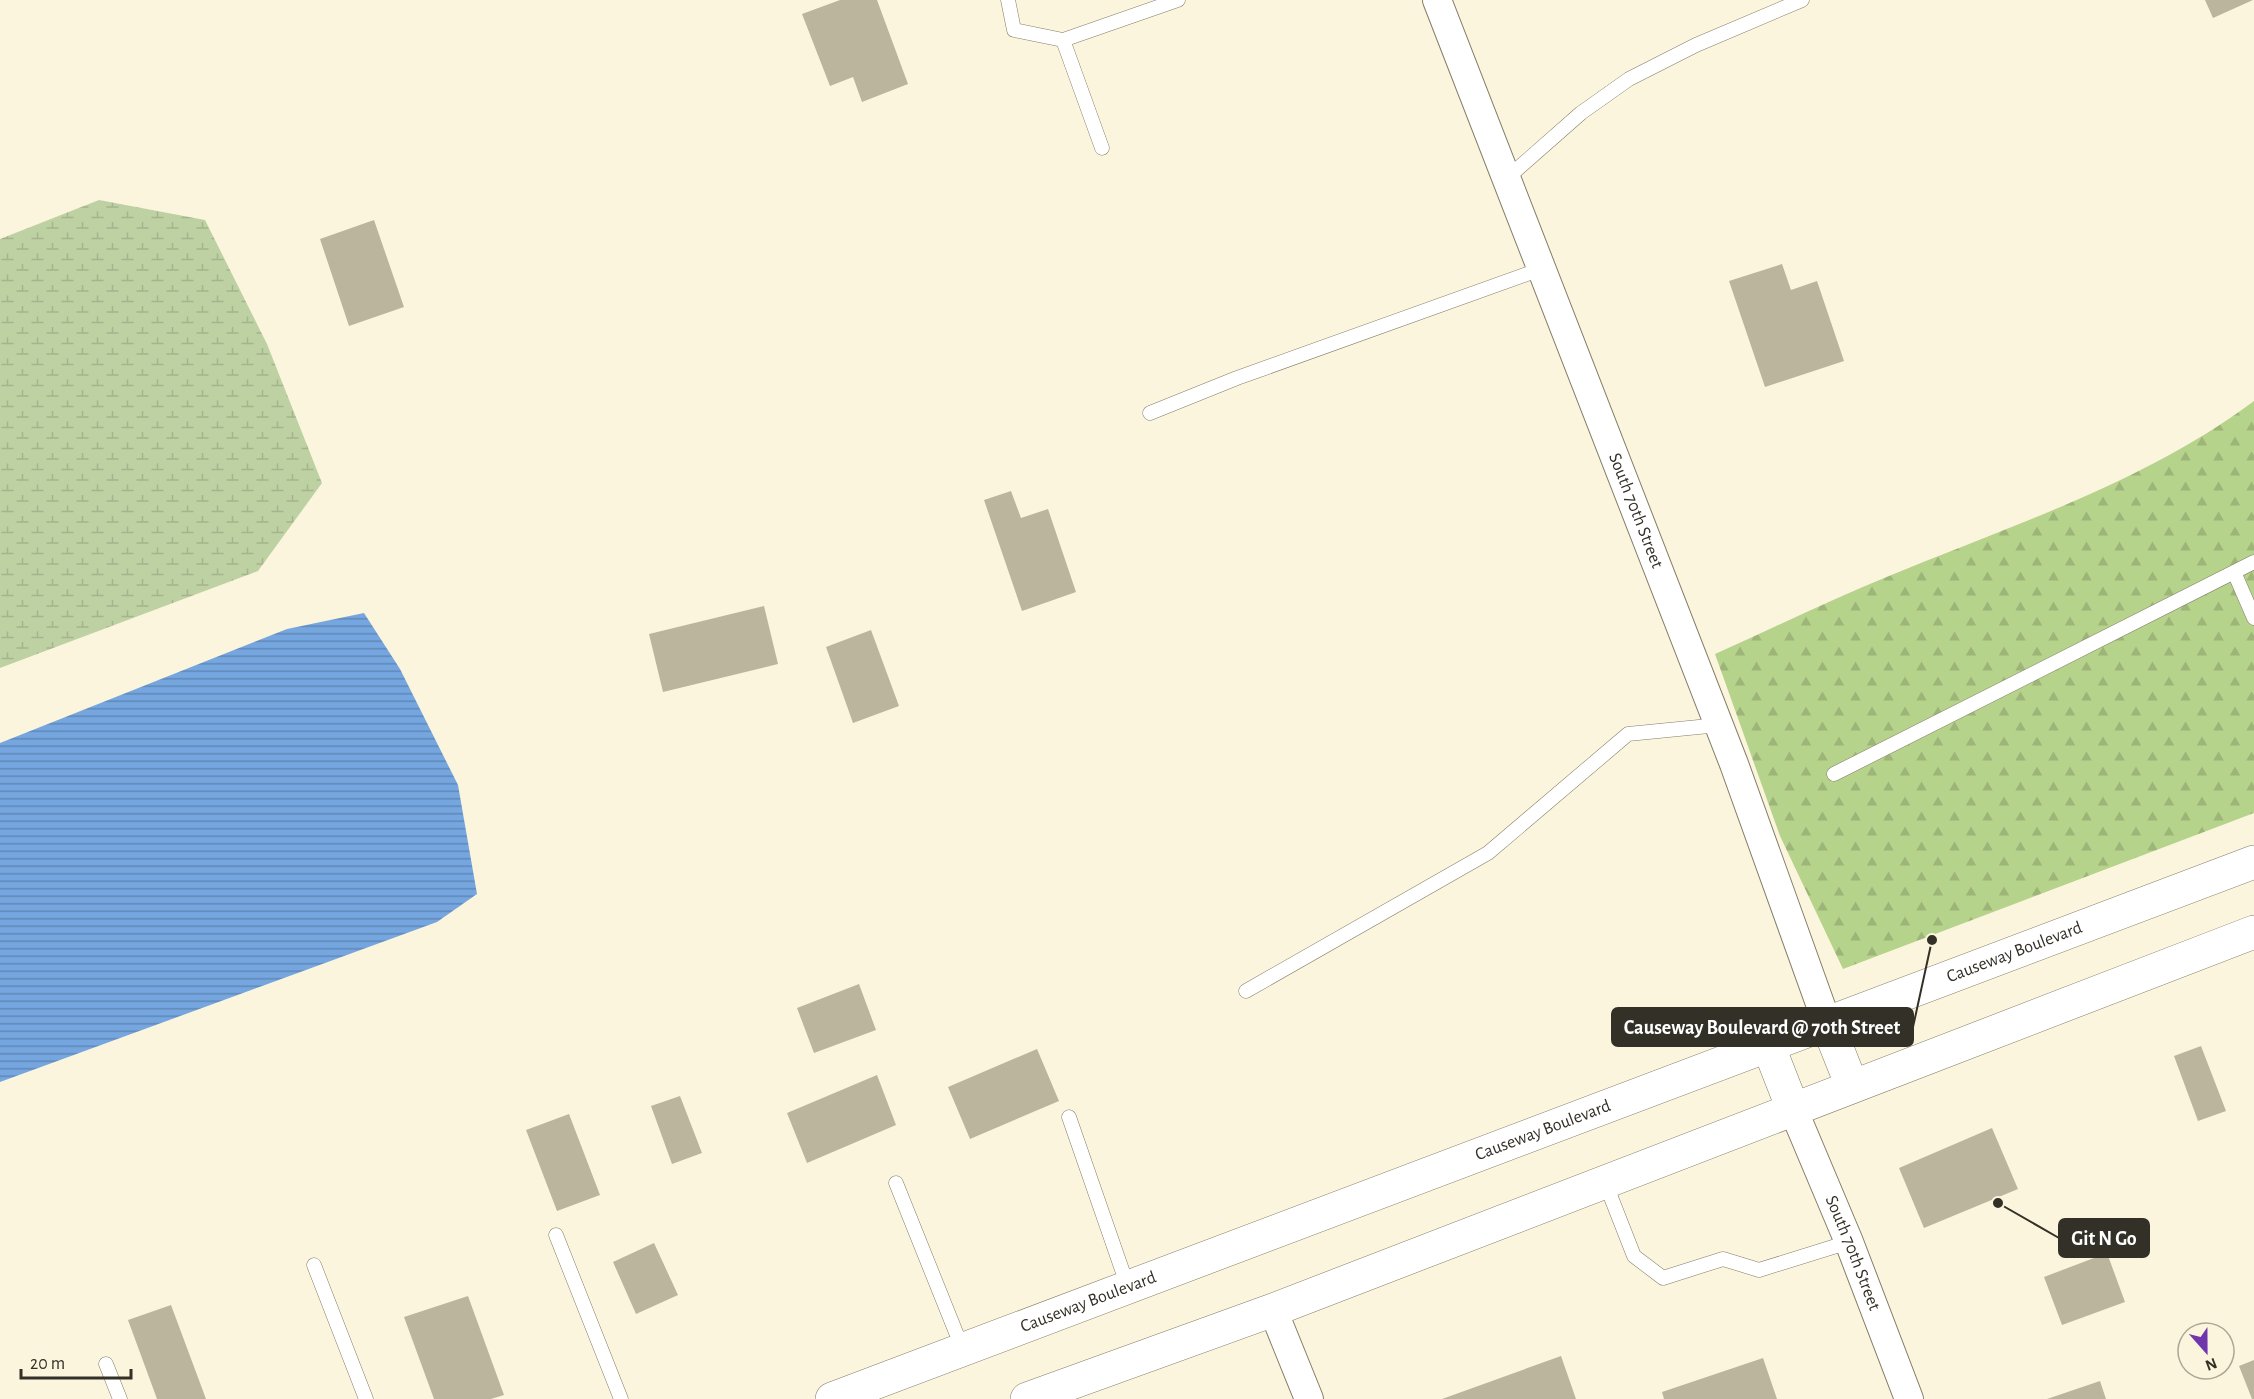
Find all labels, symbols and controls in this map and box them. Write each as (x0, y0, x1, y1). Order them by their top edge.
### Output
street label: South 70th Street (1605, 451, 1666, 571)
street label: Causeway Boulevard (1944, 919, 2085, 986)
callout: Causeway Boulevard @ 70th Street (1612, 1008, 1913, 1046)
text: Causeway Boulevard @ 70th Street (1624, 1018, 1900, 1038)
street label: Causeway Boulevard (1473, 1097, 1613, 1164)
street label: South 70th Street (1822, 1193, 1883, 1313)
callout: Git N Go (2059, 1219, 2149, 1257)
text: Git N Go (2071, 1229, 2137, 1249)
street label: Causeway Boulevard (1018, 1268, 1159, 1336)
north arrow (2176, 1321, 2236, 1381)
scale bar (21, 1342, 130, 1380)
text: 20 m (30, 1355, 65, 1373)
text: N (2203, 1355, 2219, 1374)

